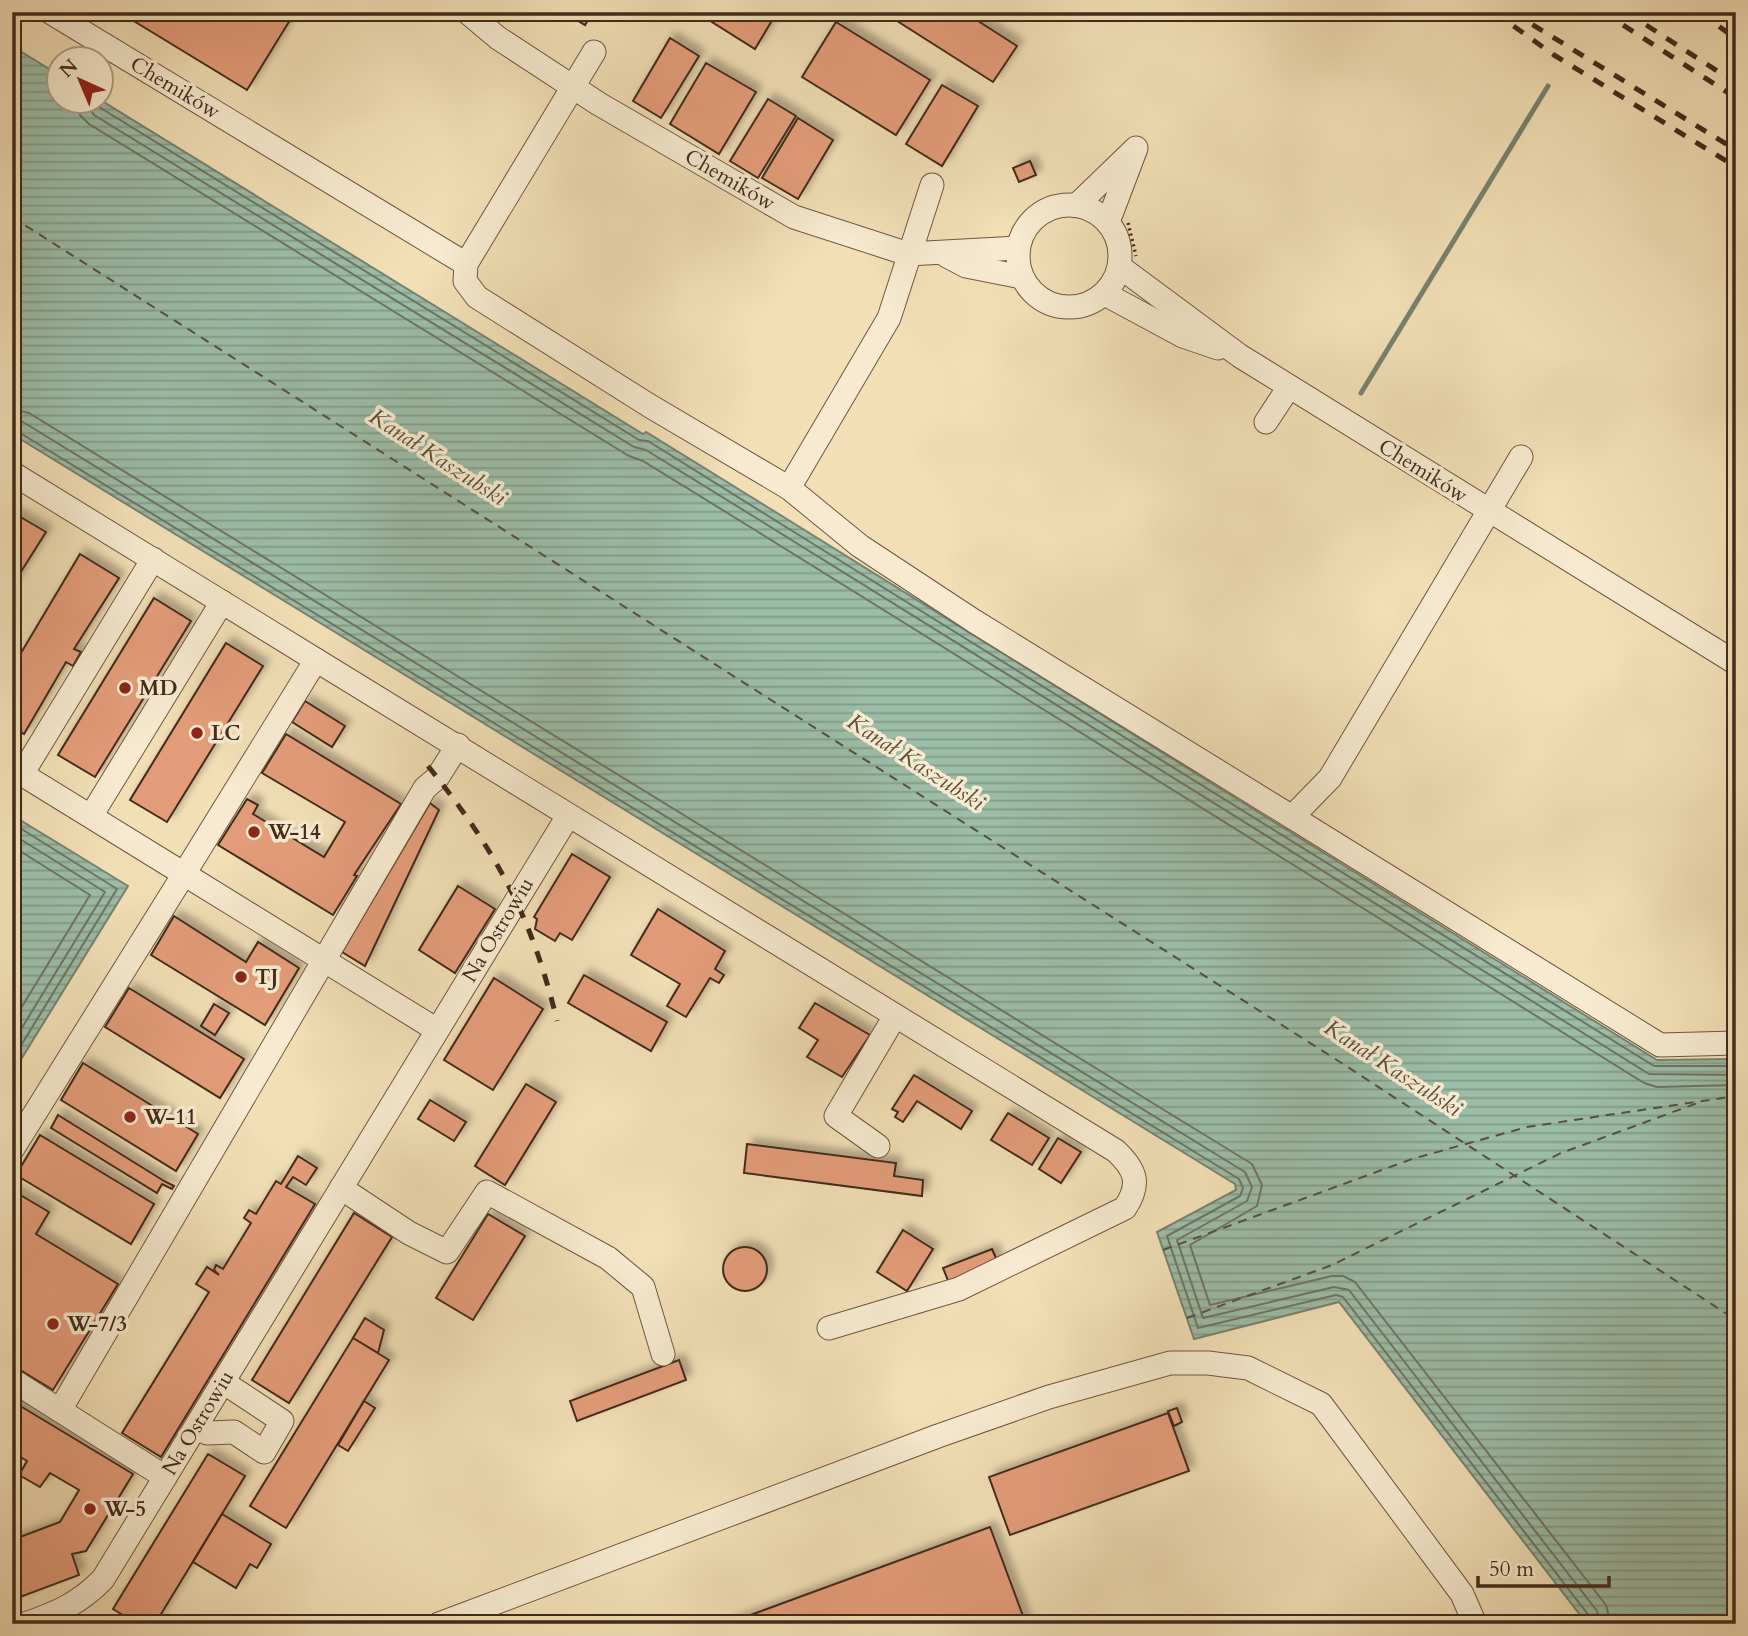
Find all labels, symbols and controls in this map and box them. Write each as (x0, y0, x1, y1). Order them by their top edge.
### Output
north arrow (46, 46, 116, 116)
street label: Chemików (125, 50, 226, 126)
text: N (54, 53, 84, 84)
street label: Chemików (679, 142, 781, 218)
water label: Kanał Kaszubski (363, 401, 513, 513)
street label: Chemików (1373, 432, 1473, 510)
place label: MD (139, 674, 177, 703)
marker: MD (117, 680, 133, 696)
water label: Kanał Kaszubski (841, 706, 991, 818)
place label: LC (211, 719, 241, 748)
marker: LC (189, 725, 205, 741)
place label: W-14 (267, 818, 321, 847)
marker: W-14 (246, 824, 262, 840)
street label: Na Ostrowiu (455, 872, 541, 988)
place label: TJ (255, 963, 278, 992)
marker: TJ (233, 969, 249, 985)
water label: Kanał Kaszubski (1318, 1012, 1468, 1124)
place label: W-11 (143, 1103, 197, 1132)
marker: W-11 (122, 1109, 138, 1125)
place label: W-7/3 (66, 1310, 127, 1339)
marker: W-7/3 (45, 1316, 61, 1332)
street label: Na Ostrowiu (155, 1365, 241, 1481)
place label: W-5 (103, 1495, 146, 1524)
marker: W-5 (82, 1501, 98, 1517)
scale bar (1478, 1545, 1610, 1589)
text: 50 m (1489, 1555, 1534, 1584)

